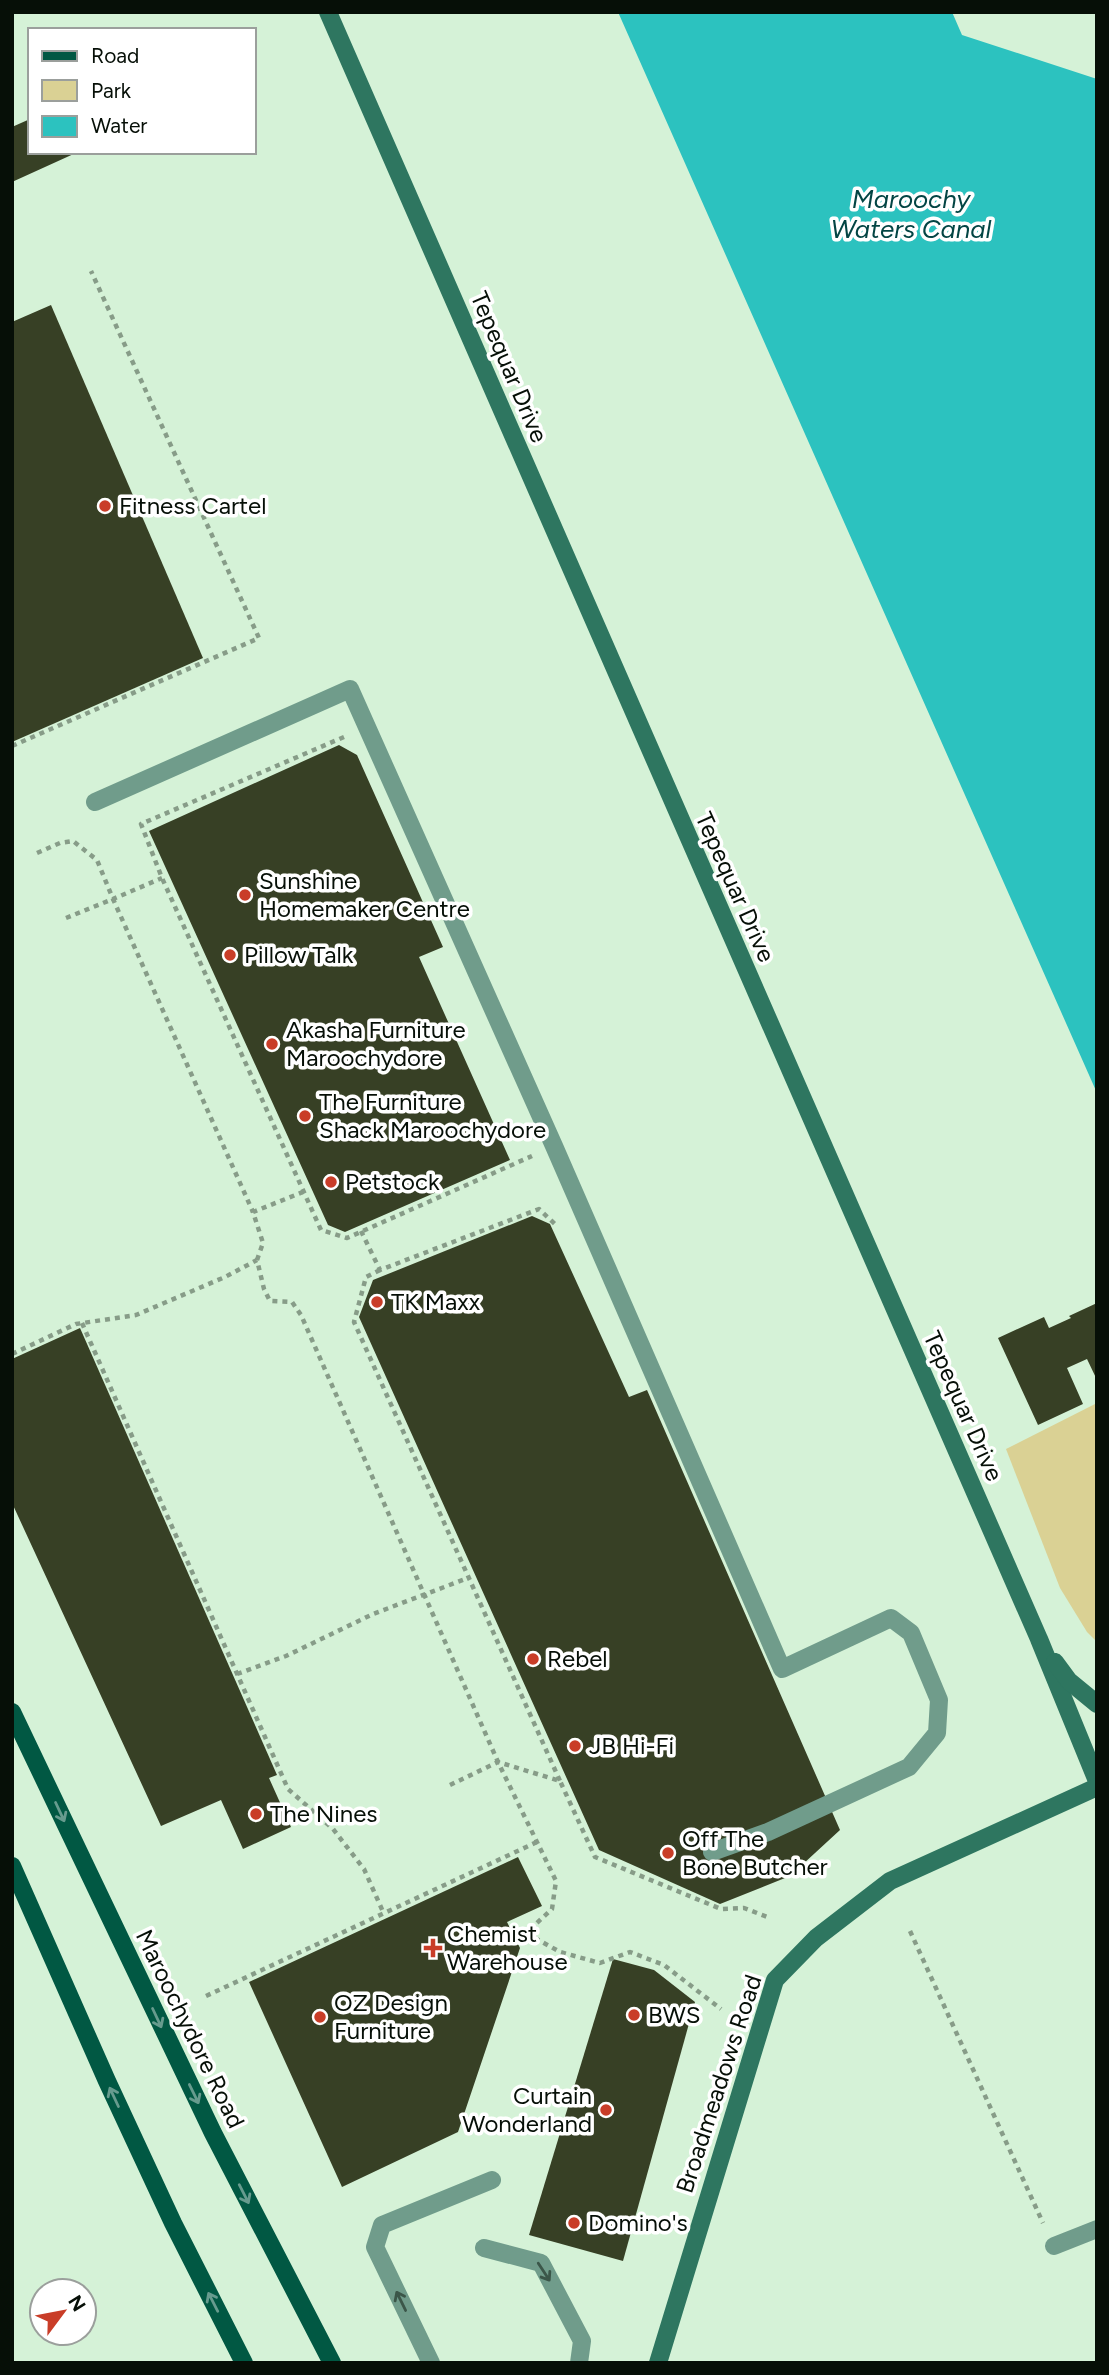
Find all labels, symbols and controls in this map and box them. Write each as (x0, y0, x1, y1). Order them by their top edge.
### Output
legend (28, 28, 256, 154)
text: Road (91, 43, 139, 68)
text: Park (91, 78, 132, 103)
text: Water (91, 113, 147, 138)
water label: Maroochy Waters Canal (831, 183, 991, 245)
street label: Tepequar Drive (465, 287, 554, 447)
place label: Fitness Cartel (119, 491, 267, 520)
marker: Fitness Cartel (97, 498, 113, 514)
street label: Tepequar Drive (689, 807, 781, 966)
place label: Sunshine Homemaker Centre (259, 866, 470, 923)
marker: Sunshine Homemaker Centre (237, 887, 253, 903)
place label: Pillow Talk (244, 940, 354, 969)
marker: Pillow Talk (222, 947, 238, 963)
place label: Akasha Furniture Maroochydore (286, 1015, 466, 1072)
marker: Akasha Furniture Maroochydore (264, 1036, 280, 1052)
place label: The Furniture Shack Maroochydore (319, 1087, 546, 1144)
marker: The Furniture Shack Maroochydore (297, 1108, 313, 1124)
place label: Petstock (345, 1167, 440, 1196)
marker: Petstock (323, 1174, 339, 1190)
place label: TK Maxx (391, 1287, 481, 1316)
marker: TK Maxx (369, 1294, 385, 1310)
street label: Tepequar Drive (917, 1326, 1009, 1485)
place label: Rebel (547, 1644, 608, 1673)
marker: Rebel (525, 1651, 541, 1667)
place label: JB Hi-Fi (589, 1731, 674, 1760)
marker: JB Hi-Fi (567, 1738, 583, 1754)
place label: The Nines (270, 1799, 378, 1828)
one-way arrow (54, 1801, 67, 1822)
marker: The Nines (248, 1806, 264, 1822)
place label: Off The Bone Butcher (682, 1824, 828, 1881)
marker: Off The Bone Butcher (660, 1845, 676, 1861)
place label: Chemist Warehouse (447, 1919, 568, 1976)
street label: Maroochydore Road (130, 1925, 251, 2133)
marker: Chemist Warehouse (425, 1940, 441, 1956)
street label: Broadmeadows Road (670, 1971, 767, 2197)
place label: OZ Design Furniture (334, 1988, 448, 2045)
place label: BWS (648, 2000, 700, 2029)
one-way arrow (151, 2007, 164, 2028)
marker: BWS (626, 2007, 642, 2023)
marker: OZ Design Furniture (312, 2009, 328, 2025)
place label: Curtain Wonderland (462, 2081, 592, 2138)
one-way arrow (187, 2083, 201, 2104)
one-way arrow (107, 2087, 121, 2108)
marker: Curtain Wonderland (598, 2102, 614, 2118)
one-way arrow (238, 2183, 252, 2204)
place label: Domino's (588, 2208, 688, 2237)
marker: Domino's (566, 2215, 582, 2231)
one-way arrow (537, 2262, 552, 2281)
north arrow (28, 2277, 98, 2347)
text: N (63, 2291, 91, 2316)
one-way arrow (394, 2291, 408, 2312)
one-way arrow (206, 2292, 220, 2313)

